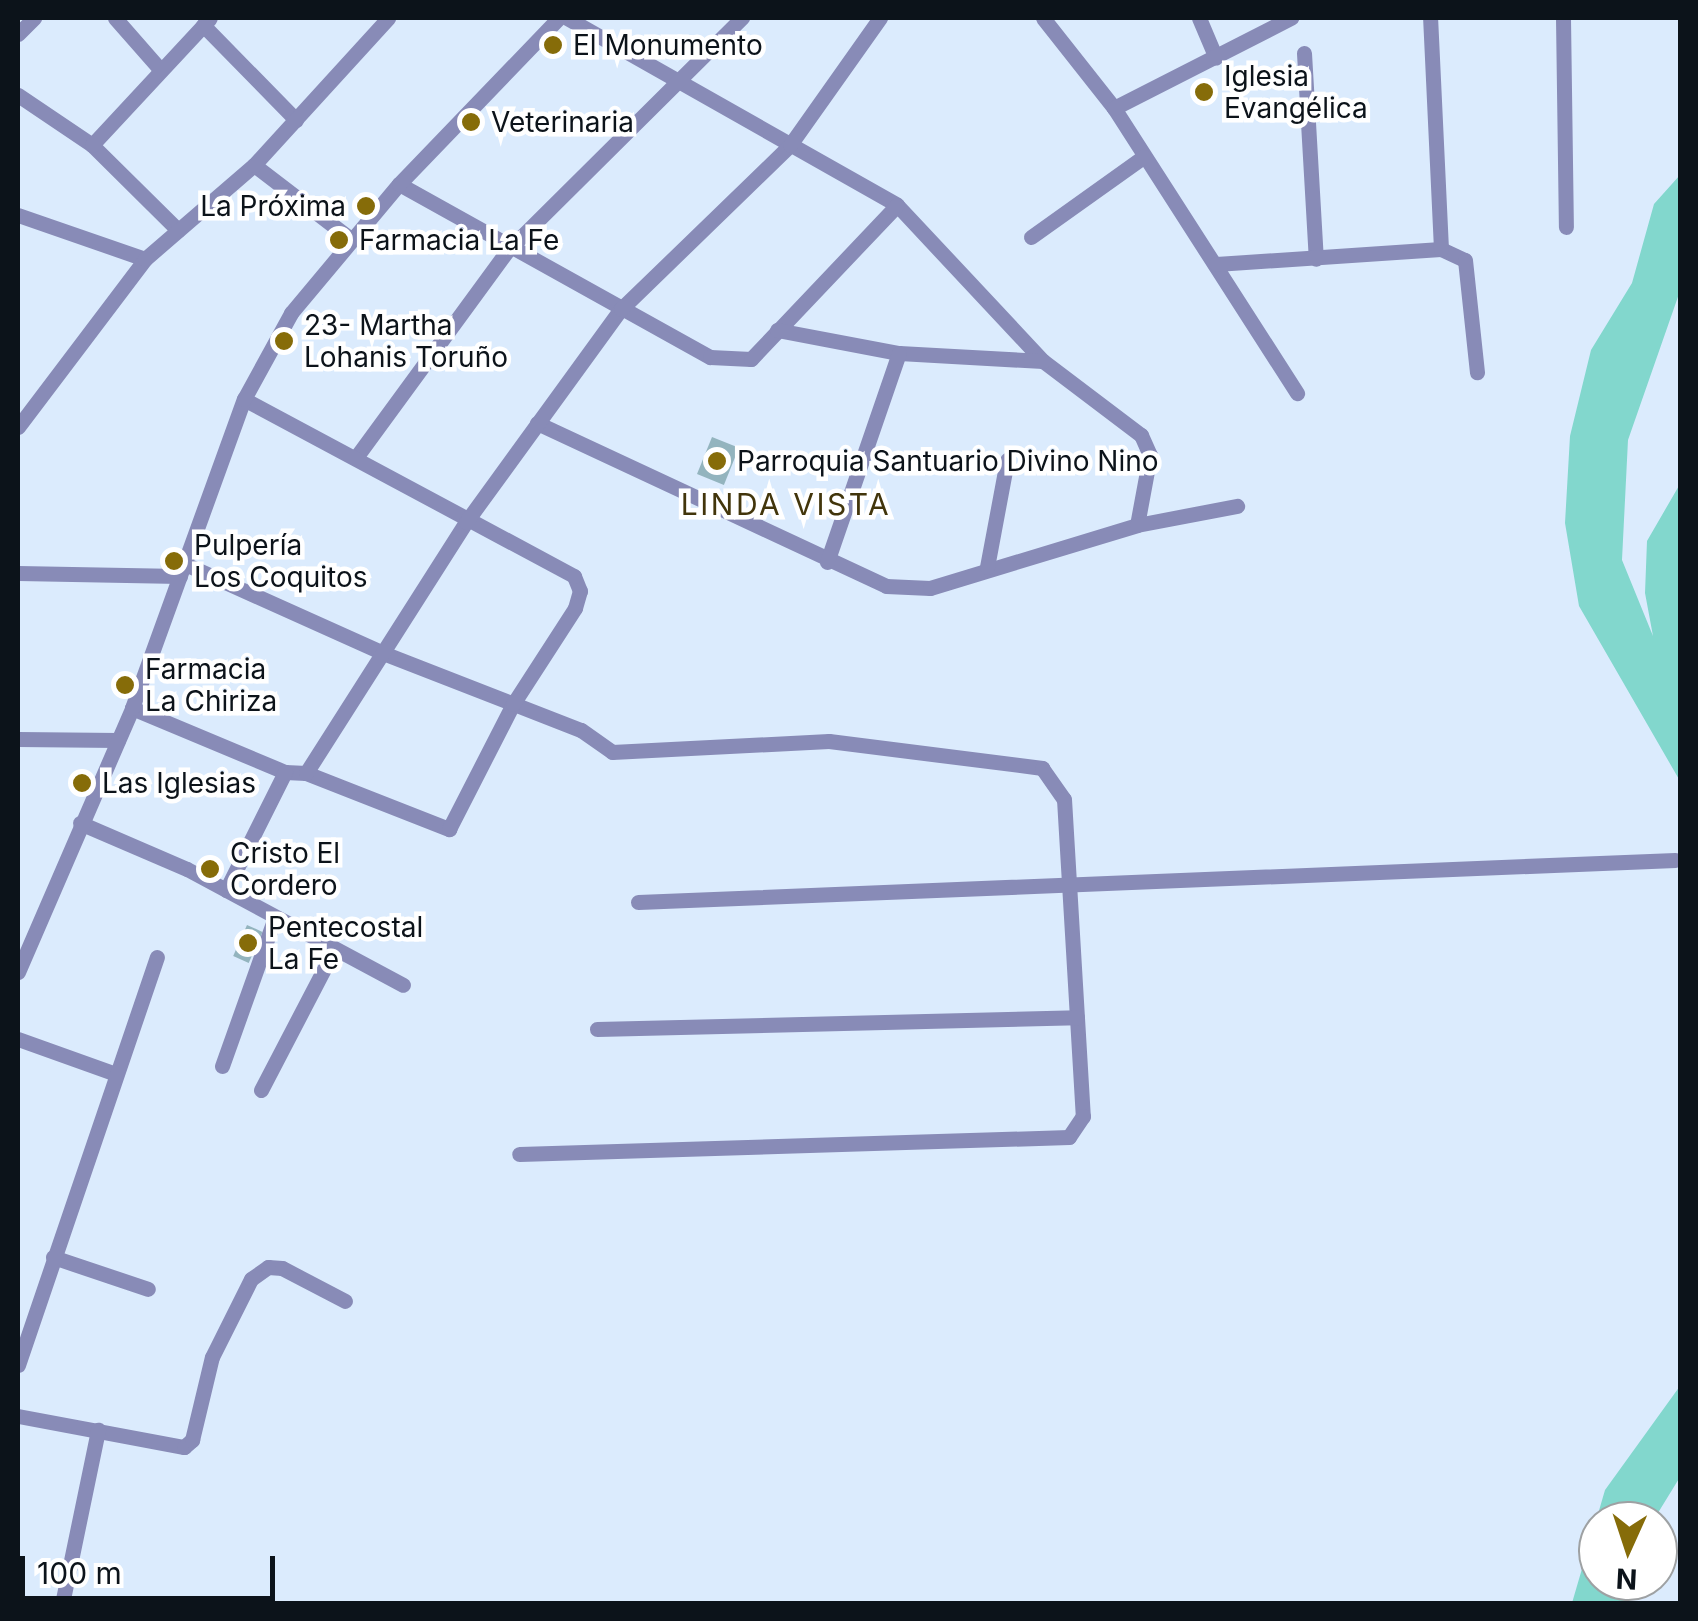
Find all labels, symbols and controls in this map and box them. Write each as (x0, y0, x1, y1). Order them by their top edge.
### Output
place label: El Monumento (573, 28, 763, 62)
marker: El Monumento (542, 34, 564, 56)
place label: Iglesia Evangélica (1224, 59, 1368, 125)
marker: Iglesia Evangélica (1193, 81, 1215, 103)
place label: Veterinaria (491, 105, 634, 139)
marker: Veterinaria (460, 111, 482, 133)
place label: La Próxima (200, 189, 346, 223)
marker: La Próxima (355, 195, 377, 217)
place label: Farmacia La Fe (359, 223, 559, 257)
marker: Farmacia La Fe (328, 229, 350, 251)
place label: 23- Martha Lohanis Toruño (304, 308, 508, 374)
marker: 23- Martha Lohanis Toruño (273, 330, 295, 352)
place label: Parroquia Santuario Divino Nino (737, 444, 1159, 478)
marker: Parroquia Santuario Divino Nino (706, 450, 728, 472)
district label: LINDA VISTA (681, 486, 891, 522)
place label: Pulpería Los Coquitos (194, 528, 367, 594)
marker: Pulpería Los Coquitos (163, 550, 185, 572)
place label: Farmacia La Chiriza (145, 652, 277, 718)
marker: Farmacia La Chiriza (114, 674, 136, 696)
place label: Las Iglesias (102, 766, 256, 800)
marker: Las Iglesias (71, 772, 93, 794)
place label: Cristo El Cordero (230, 836, 340, 902)
marker: Cristo El Cordero (199, 858, 221, 880)
place label: Pentecostal La Fe (268, 910, 423, 976)
marker: Pentecostal La Fe (237, 932, 259, 954)
north arrow (1578, 1501, 1678, 1601)
scale bar (25, 1536, 280, 1598)
text: 100 m (37, 1555, 122, 1591)
text: N (1615, 1561, 1638, 1596)

